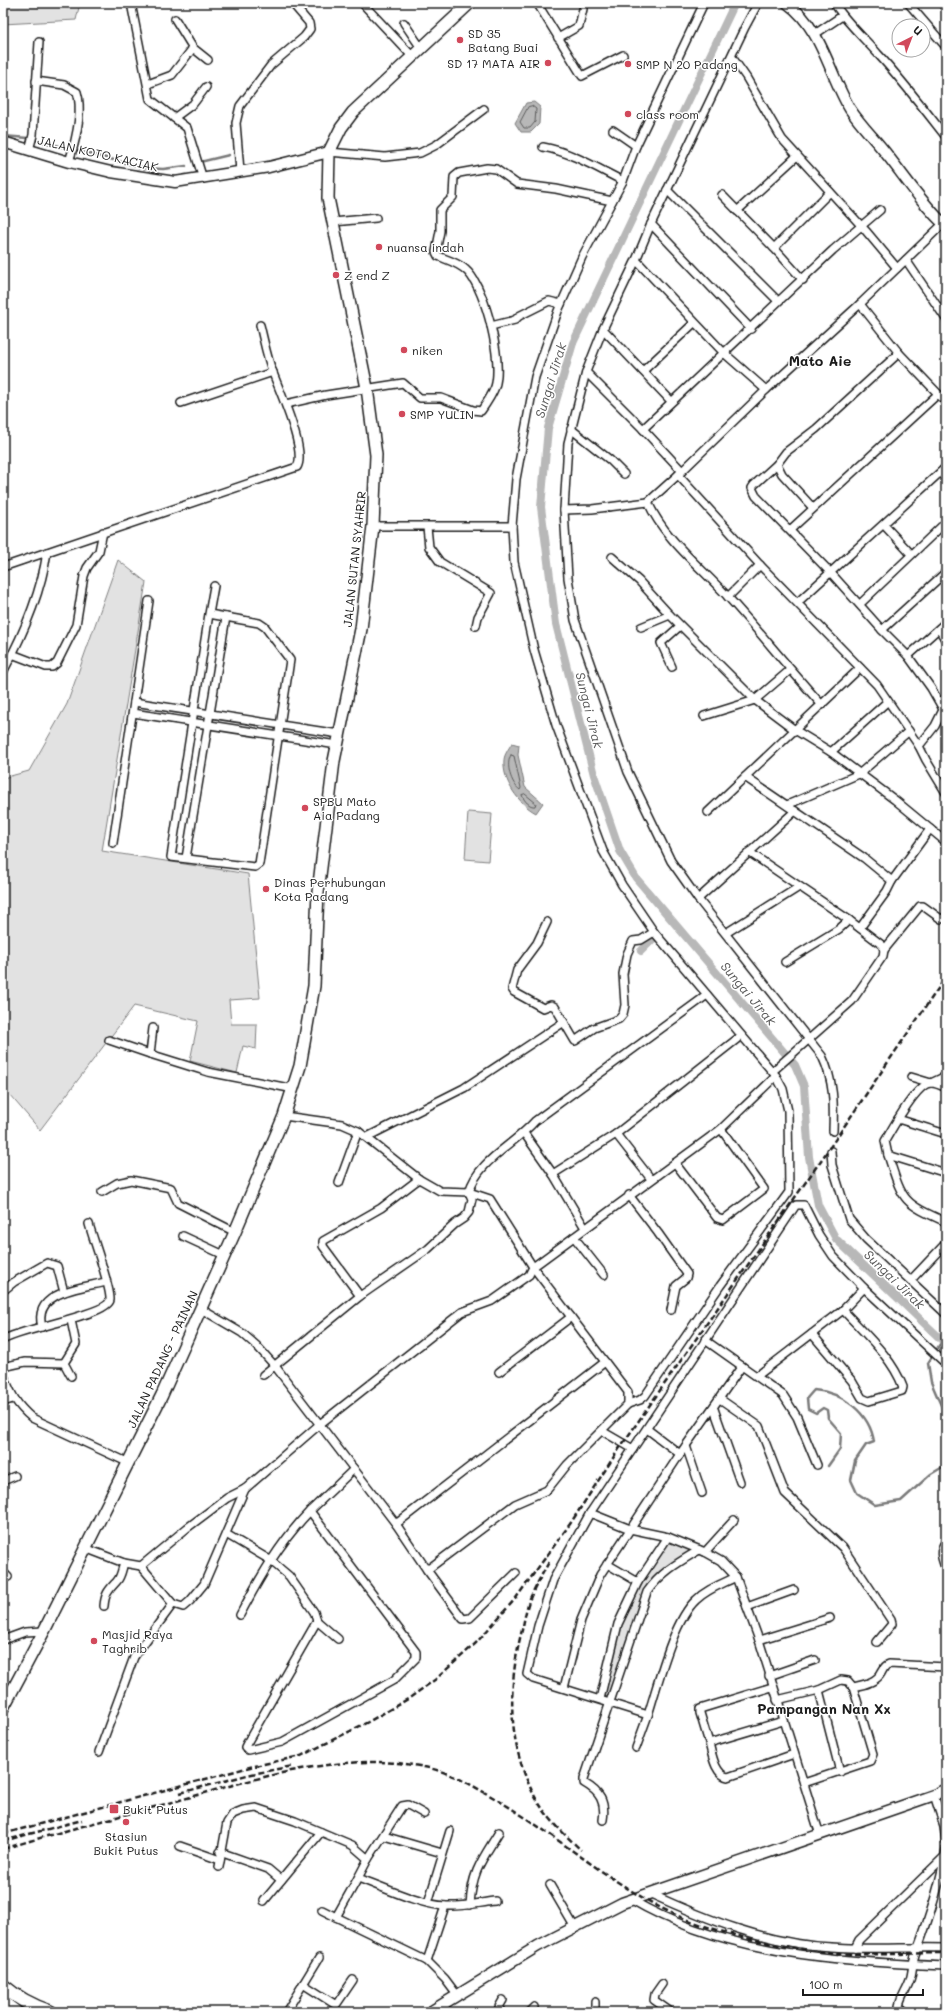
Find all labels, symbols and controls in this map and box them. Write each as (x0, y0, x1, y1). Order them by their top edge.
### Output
north arrow (891, 18, 931, 58)
text: U (910, 22, 926, 38)
place label: SD 35 Batang Buai (468, 25, 538, 55)
marker: SD 35 Batang Buai (455, 35, 465, 45)
place label: SD 17 MATA AIR (447, 55, 540, 71)
place label: SMP N 20 Padang (636, 56, 738, 72)
marker: SD 17 MATA AIR (543, 58, 553, 68)
marker: SMP N 20 Padang (623, 59, 633, 69)
place label: class room (636, 106, 699, 122)
marker: class room (623, 109, 633, 119)
street label: JALAN KOTO KACIAK (36, 131, 161, 175)
place label: nuansa indah (387, 239, 464, 255)
marker: nuansa indah (374, 242, 384, 252)
place label: Z end Z (344, 267, 390, 283)
marker: Z end Z (331, 270, 341, 280)
water label: Sungai Jirak (530, 339, 570, 420)
place label: niken (412, 342, 443, 358)
marker: niken (399, 345, 409, 355)
district label: Mato Aie (789, 351, 851, 370)
place label: SMP YULIN (410, 406, 474, 422)
marker: SMP YULIN (397, 409, 407, 419)
street label: JALAN SUTAN SYAHRIR (339, 490, 369, 628)
water label: Sungai Jirak (572, 670, 608, 751)
place label: SPBU Mato Aia Padang (313, 793, 380, 823)
marker: SPBU Mato Aia Padang (300, 803, 310, 813)
place label: Dinas Perhubungan Kota Padang (274, 874, 386, 904)
marker: Dinas Perhubungan Kota Padang (261, 884, 271, 894)
water label: Sungai Jirak (717, 958, 781, 1029)
water label: Sungai Jirak (861, 1246, 930, 1313)
street label: JALAN PADANG - PAINAN (123, 1288, 201, 1430)
place label: Masjid Raya Taghrib (102, 1626, 173, 1656)
marker: Masjid Raya Taghrib (89, 1636, 99, 1646)
district label: Pampangan Nan Xx (757, 1699, 891, 1718)
place label: Bukit Putus (123, 1801, 188, 1817)
marker: Bukit Putus (108, 1803, 120, 1815)
marker: Stasiun Bukit Putus (121, 1817, 131, 1827)
place label: Stasiun Bukit Putus (94, 1828, 159, 1858)
scale bar (803, 1971, 923, 1997)
text: 100 m (809, 1976, 843, 1992)

